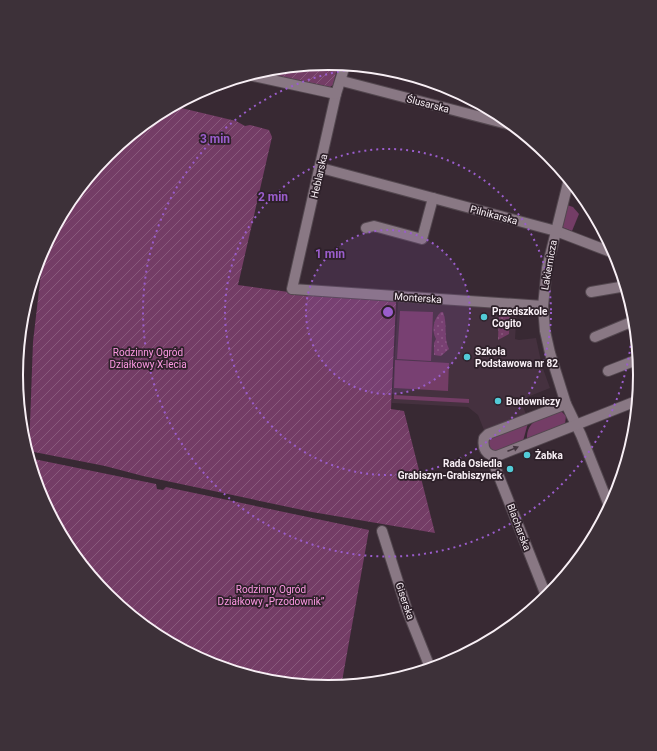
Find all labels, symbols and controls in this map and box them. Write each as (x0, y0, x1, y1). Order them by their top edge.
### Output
street label: Ślusarska (406, 92, 451, 115)
text: 3 min (200, 132, 230, 146)
street label: Heblarska (309, 153, 329, 199)
text: 2 min (258, 190, 288, 204)
street label: Pilnikarska (469, 203, 519, 227)
street label: Lakiernicza (539, 239, 559, 291)
text: 1 min (315, 247, 345, 261)
street label: Monterska (394, 291, 442, 305)
centre of rings (381, 305, 395, 319)
place label: Przedszkole Cogito (492, 306, 548, 329)
marker: Przedszkole Cogito (479, 312, 489, 322)
place label: Szkoła Podstawowa nr 82 (475, 346, 558, 369)
park label: Rodzinny Ogród Działkowy X-lecia (109, 347, 187, 370)
marker: Szkoła Podstawowa nr 82 (462, 352, 472, 362)
marker: Budowniczy (493, 396, 503, 406)
place label: Budowniczy (506, 396, 561, 407)
one-way arrow (508, 446, 520, 452)
place label: Żabka (535, 448, 563, 461)
marker: Żabka (522, 450, 532, 460)
place label: Rada Osiedla Grabiszyn-Grabiszynek (398, 458, 503, 481)
marker: Rada Osiedla Grabiszyn-Grabiszynek (505, 464, 515, 474)
street label: Blacharska (505, 502, 533, 552)
street label: Giserska (393, 581, 417, 621)
park label: Rodzinny Ogród Działkowy „Przodownik” (218, 584, 325, 607)

